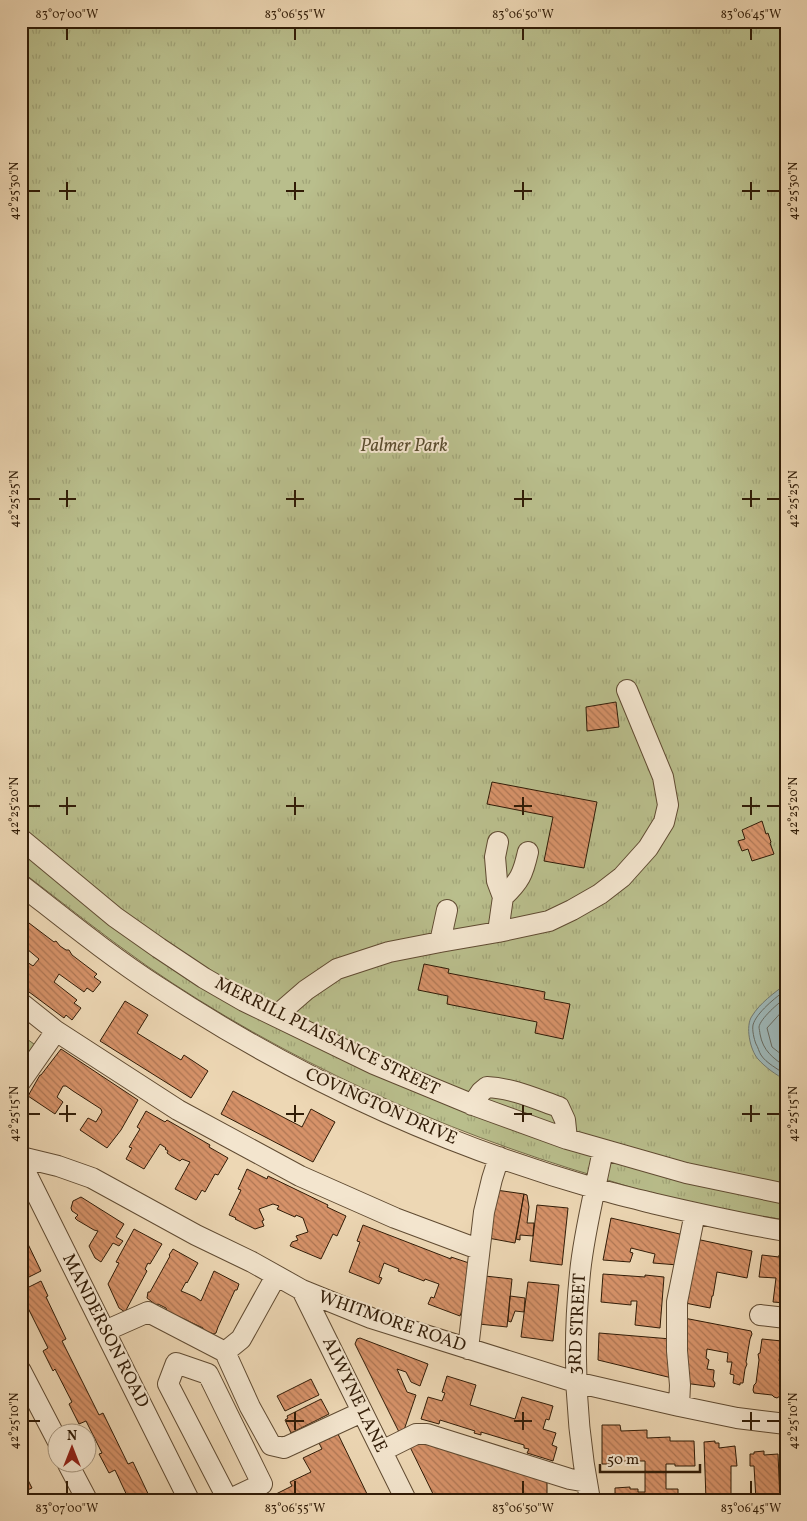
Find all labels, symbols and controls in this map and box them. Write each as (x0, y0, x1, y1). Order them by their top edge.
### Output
text: 83°07'00"W (36, 7, 98, 23)
text: 83°06'55"W (265, 7, 325, 23)
text: 83°06'50"W (492, 7, 554, 23)
text: 83°06'45"W (721, 7, 781, 23)
text: 42°25'30"N (7, 162, 23, 220)
text: 42°25'30"N (786, 162, 802, 220)
park label: Palmer Park (360, 434, 448, 459)
text: 42°25'25"N (7, 470, 23, 528)
text: 42°25'25"N (786, 470, 802, 528)
text: 42°25'20"N (7, 777, 23, 835)
text: 42°25'20"N (786, 777, 802, 835)
street label: MERRILL PLAISANCE STREET (210, 972, 444, 1103)
street label: COVINGTON DRIVE (301, 1062, 461, 1152)
text: 42°25'15"N (7, 1086, 23, 1142)
text: 42°25'15"N (786, 1086, 802, 1142)
street label: MANDERSON ROAD (55, 1250, 155, 1412)
street label: 3RD STREET (563, 1272, 593, 1375)
street label: WHITMORE ROAD (315, 1285, 469, 1359)
street label: ALWYNE LANE (315, 1333, 393, 1457)
text: 42°25'10"N (7, 1392, 23, 1449)
text: 42°25'10"N (786, 1392, 802, 1449)
north arrow (48, 1424, 98, 1474)
text: N (67, 1427, 77, 1446)
scale bar (600, 1441, 700, 1473)
text: 50 m (607, 1450, 639, 1471)
text: 83°07'00"W (36, 1501, 98, 1517)
text: 83°06'55"W (265, 1501, 325, 1517)
text: 83°06'50"W (492, 1501, 554, 1517)
text: 83°06'45"W (721, 1501, 781, 1517)

